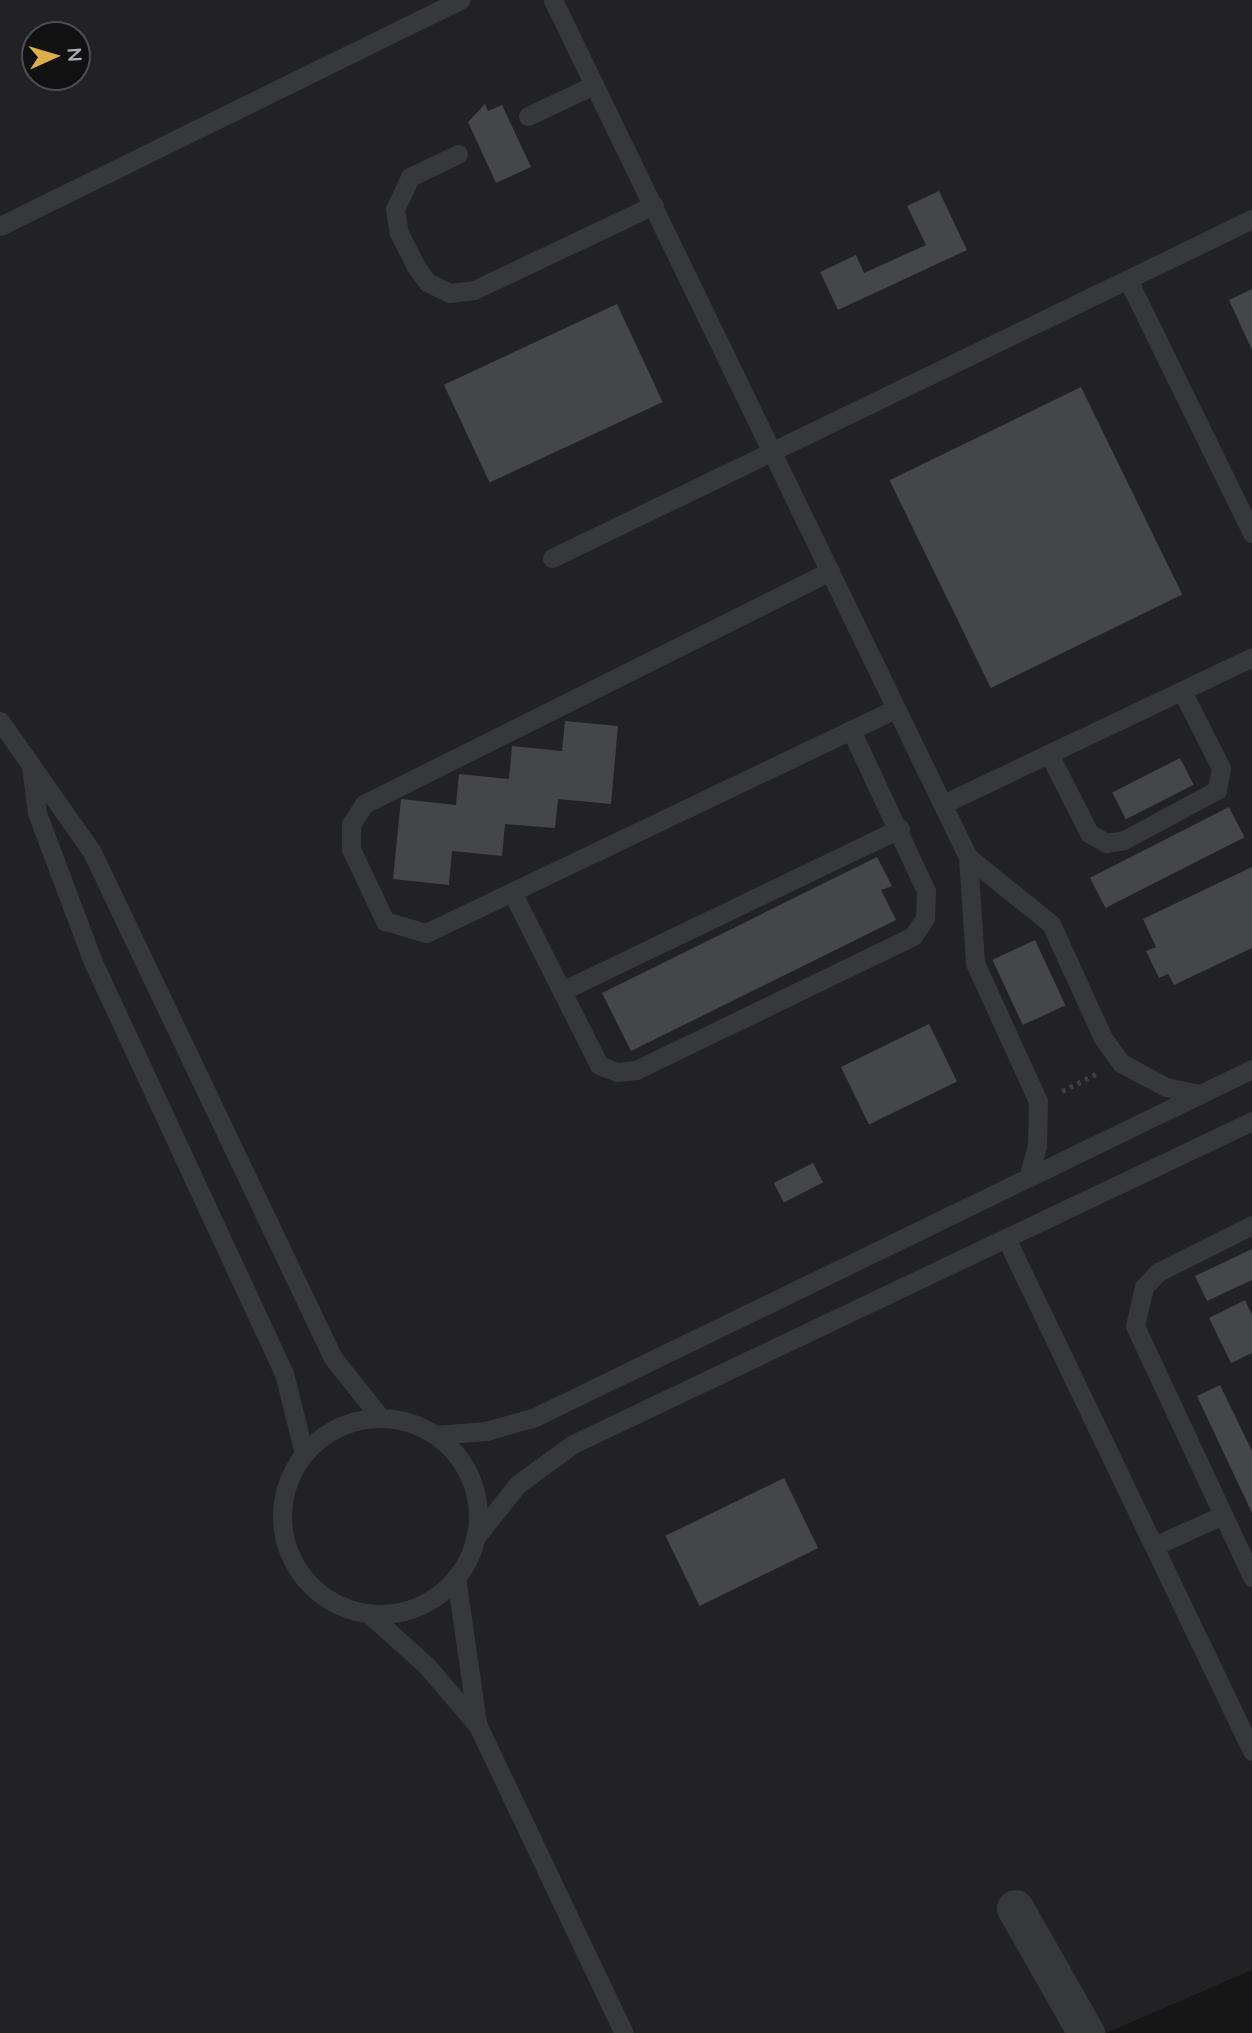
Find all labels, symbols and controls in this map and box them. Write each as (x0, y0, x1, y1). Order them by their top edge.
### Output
north arrow (21, 21, 91, 91)
text: N (62, 47, 87, 63)

